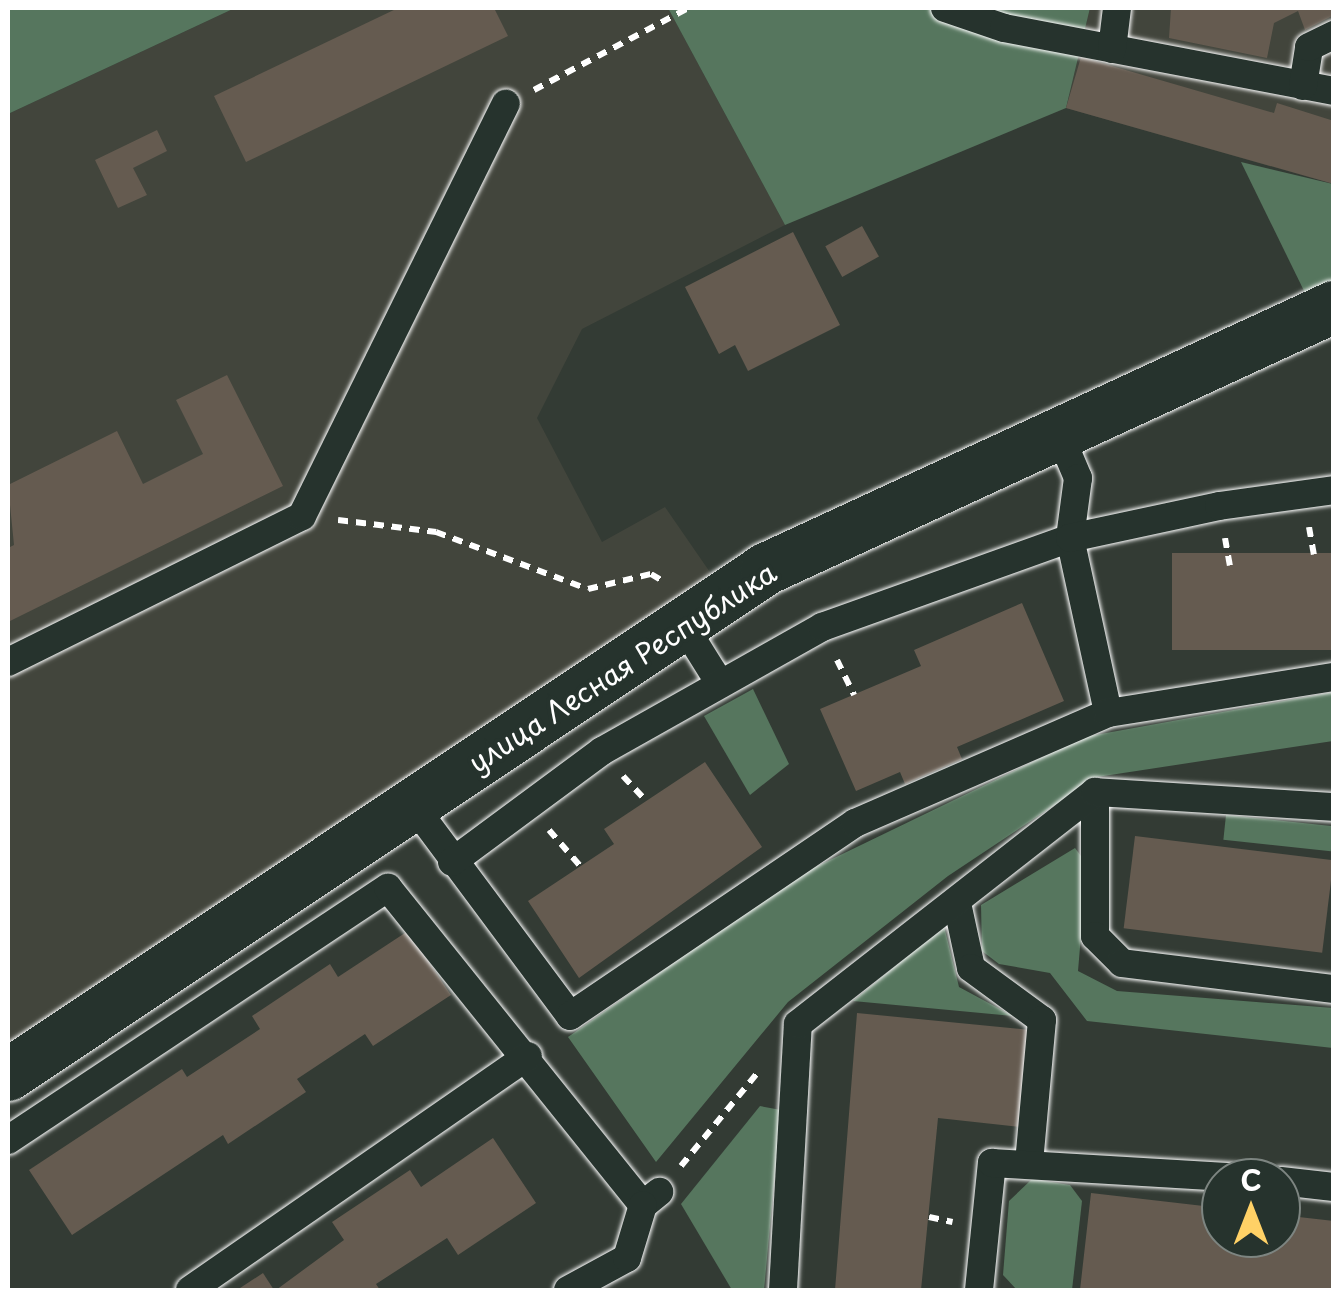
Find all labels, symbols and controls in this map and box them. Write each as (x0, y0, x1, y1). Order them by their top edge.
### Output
street label: улица Лесная Республика (461, 554, 783, 780)
north arrow (1201, 1158, 1301, 1258)
text: С (1240, 1158, 1262, 1201)

